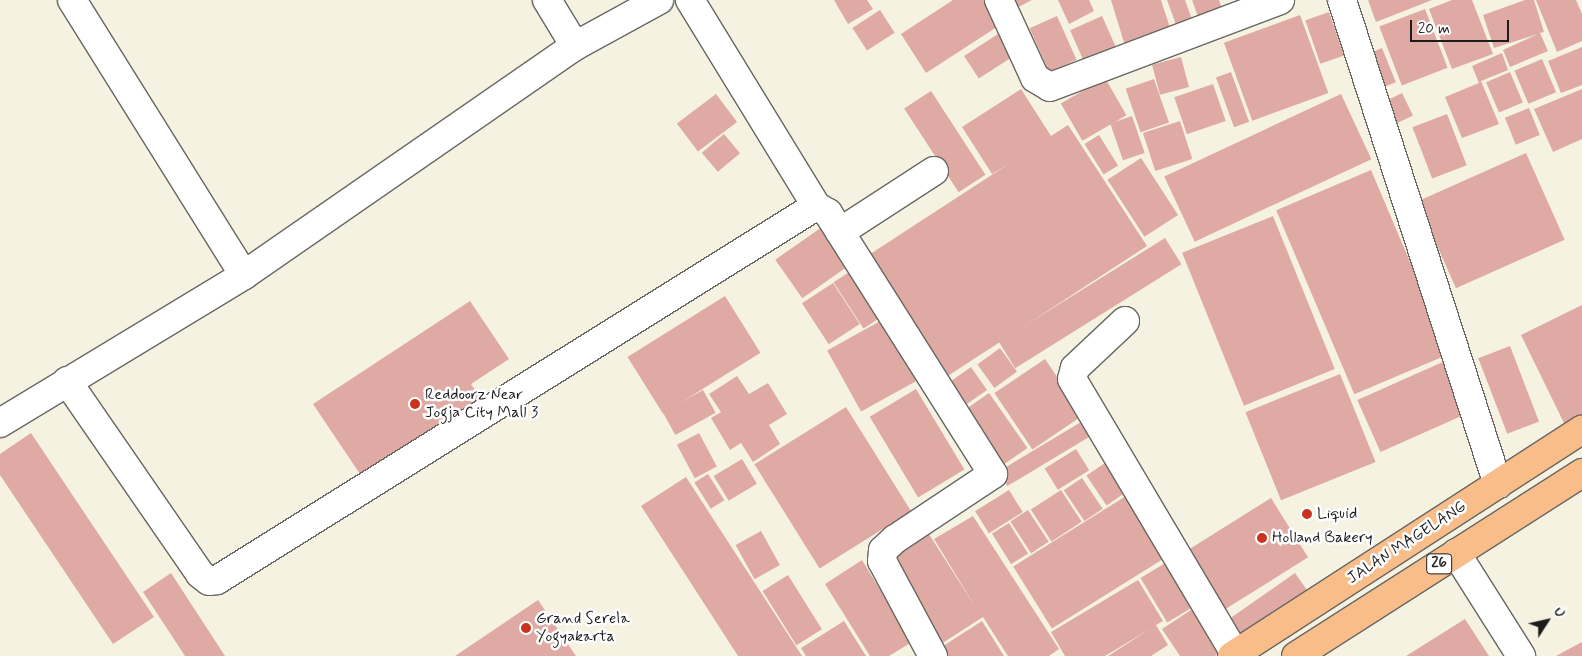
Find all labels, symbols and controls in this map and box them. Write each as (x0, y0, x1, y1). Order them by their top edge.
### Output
scale bar (1412, 10, 1511, 42)
text: 20 m (1418, 19, 1450, 39)
place label: Reddoorz Near Jogja City Mall 3 (425, 385, 538, 423)
marker: Reddoorz Near Jogja City Mall 3 (409, 398, 421, 410)
street label: JALAN MAGELANG (1343, 497, 1471, 589)
place label: Liquid (1317, 504, 1357, 524)
marker: Liquid (1301, 508, 1313, 520)
place label: Holland Bakery (1272, 528, 1374, 548)
marker: Holland Bakery (1256, 532, 1268, 544)
road number: 26 (1425, 552, 1453, 576)
north arrow (1522, 596, 1572, 646)
text: U (1549, 603, 1569, 621)
place label: Grand Serela Yogyakarta (536, 609, 629, 647)
marker: Grand Serela Yogyakarta (520, 622, 532, 634)

